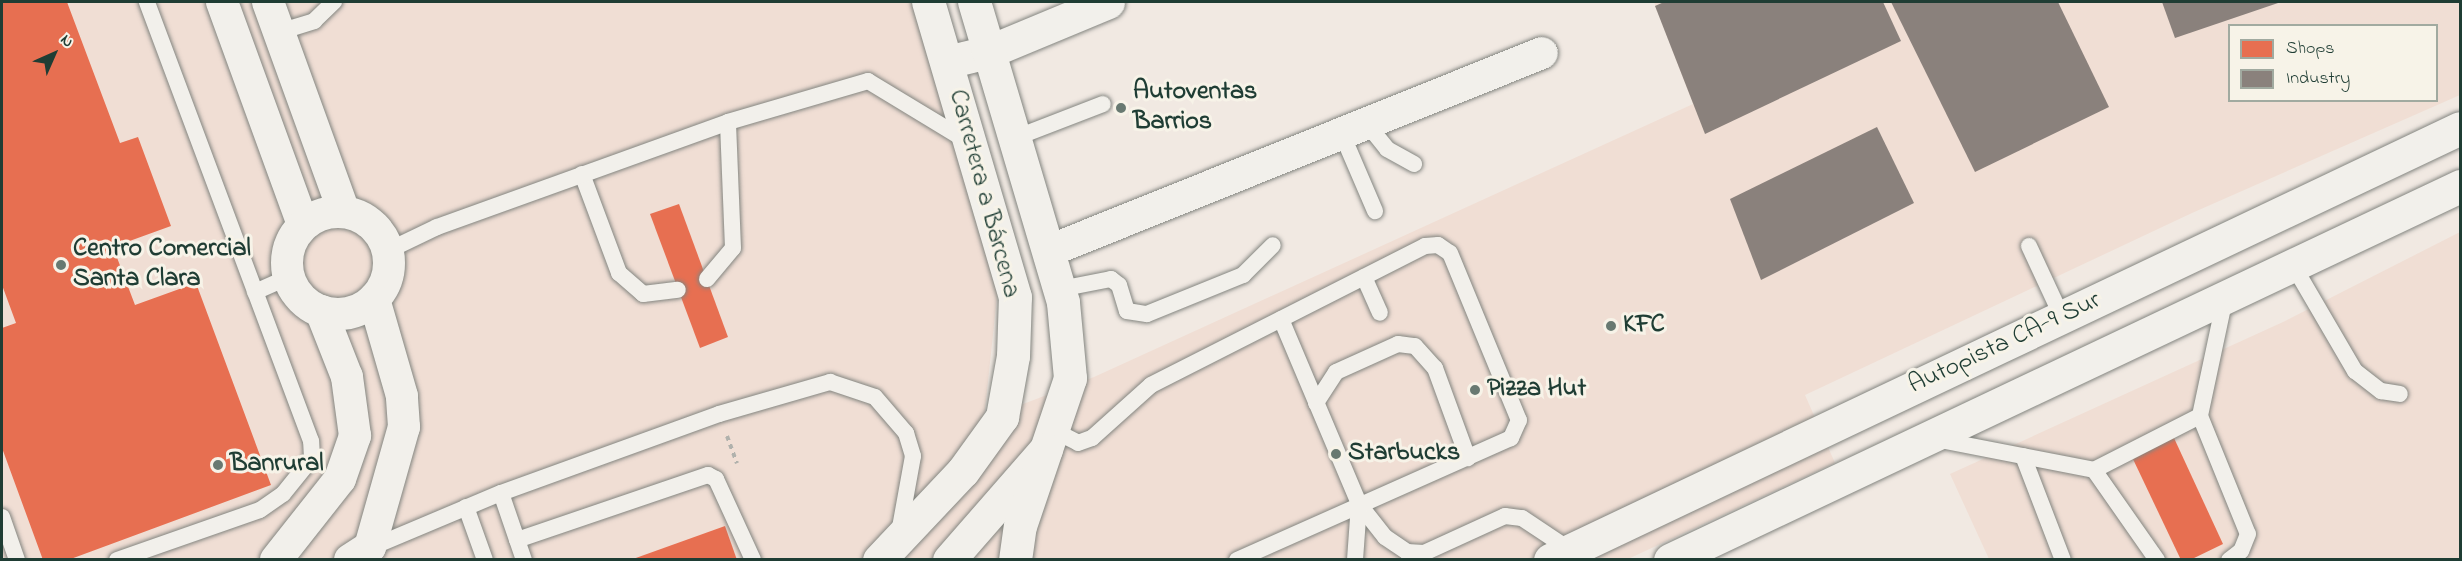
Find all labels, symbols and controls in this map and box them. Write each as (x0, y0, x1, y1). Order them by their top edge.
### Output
north arrow (24, 24, 84, 84)
legend (2228, 24, 2438, 102)
text: N (54, 29, 79, 54)
text: Shops (2286, 36, 2334, 62)
text: Industry (2286, 66, 2350, 92)
place label: Autoventas Barrios (1133, 77, 1257, 138)
street label: Carretera a Bárcena (940, 86, 1026, 302)
marker: Autoventas Barrios (1114, 101, 1128, 115)
place label: Centro Comercial Santa Clara (73, 234, 251, 296)
marker: Centro Comercial Santa Clara (54, 258, 68, 272)
street label: Autopista CA-9 Sur (1904, 286, 2106, 402)
place label: KFC (1623, 310, 1665, 342)
marker: KFC (1604, 319, 1618, 333)
place label: Pizza Hut (1487, 374, 1586, 406)
marker: Pizza Hut (1468, 383, 1482, 397)
place label: Starbucks (1348, 438, 1460, 470)
marker: Starbucks (1329, 447, 1343, 461)
place label: Banrural (230, 449, 324, 481)
marker: Banrural (211, 458, 225, 472)

